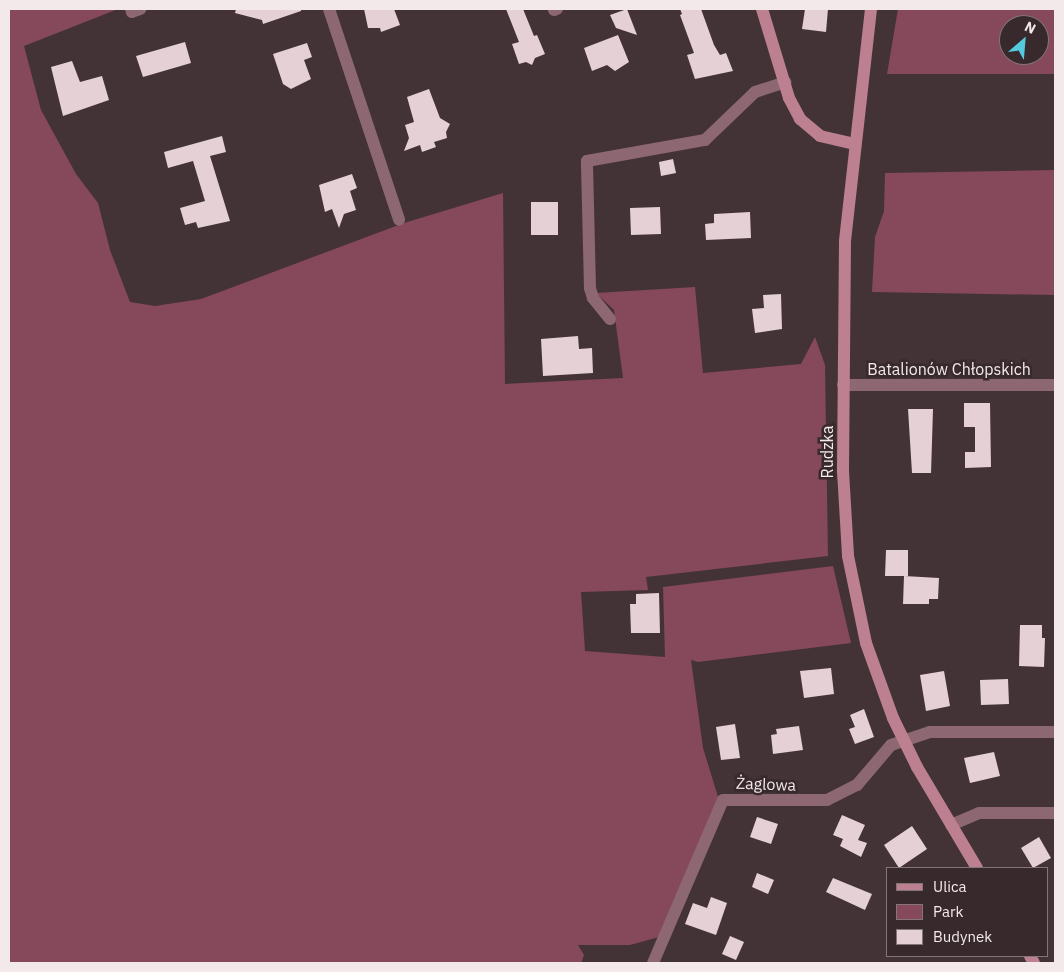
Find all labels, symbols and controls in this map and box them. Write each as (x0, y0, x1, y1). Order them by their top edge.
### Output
north arrow (999, 15, 1049, 65)
text: N (1022, 17, 1039, 38)
street label: Batalionów Chłopskich (867, 359, 1031, 379)
street label: Rudzka (817, 426, 837, 478)
street label: Żaglowa (736, 773, 796, 795)
legend (886, 867, 1049, 957)
text: Ulica (933, 877, 967, 896)
text: Park (933, 902, 963, 921)
text: Budynek (933, 927, 992, 946)

